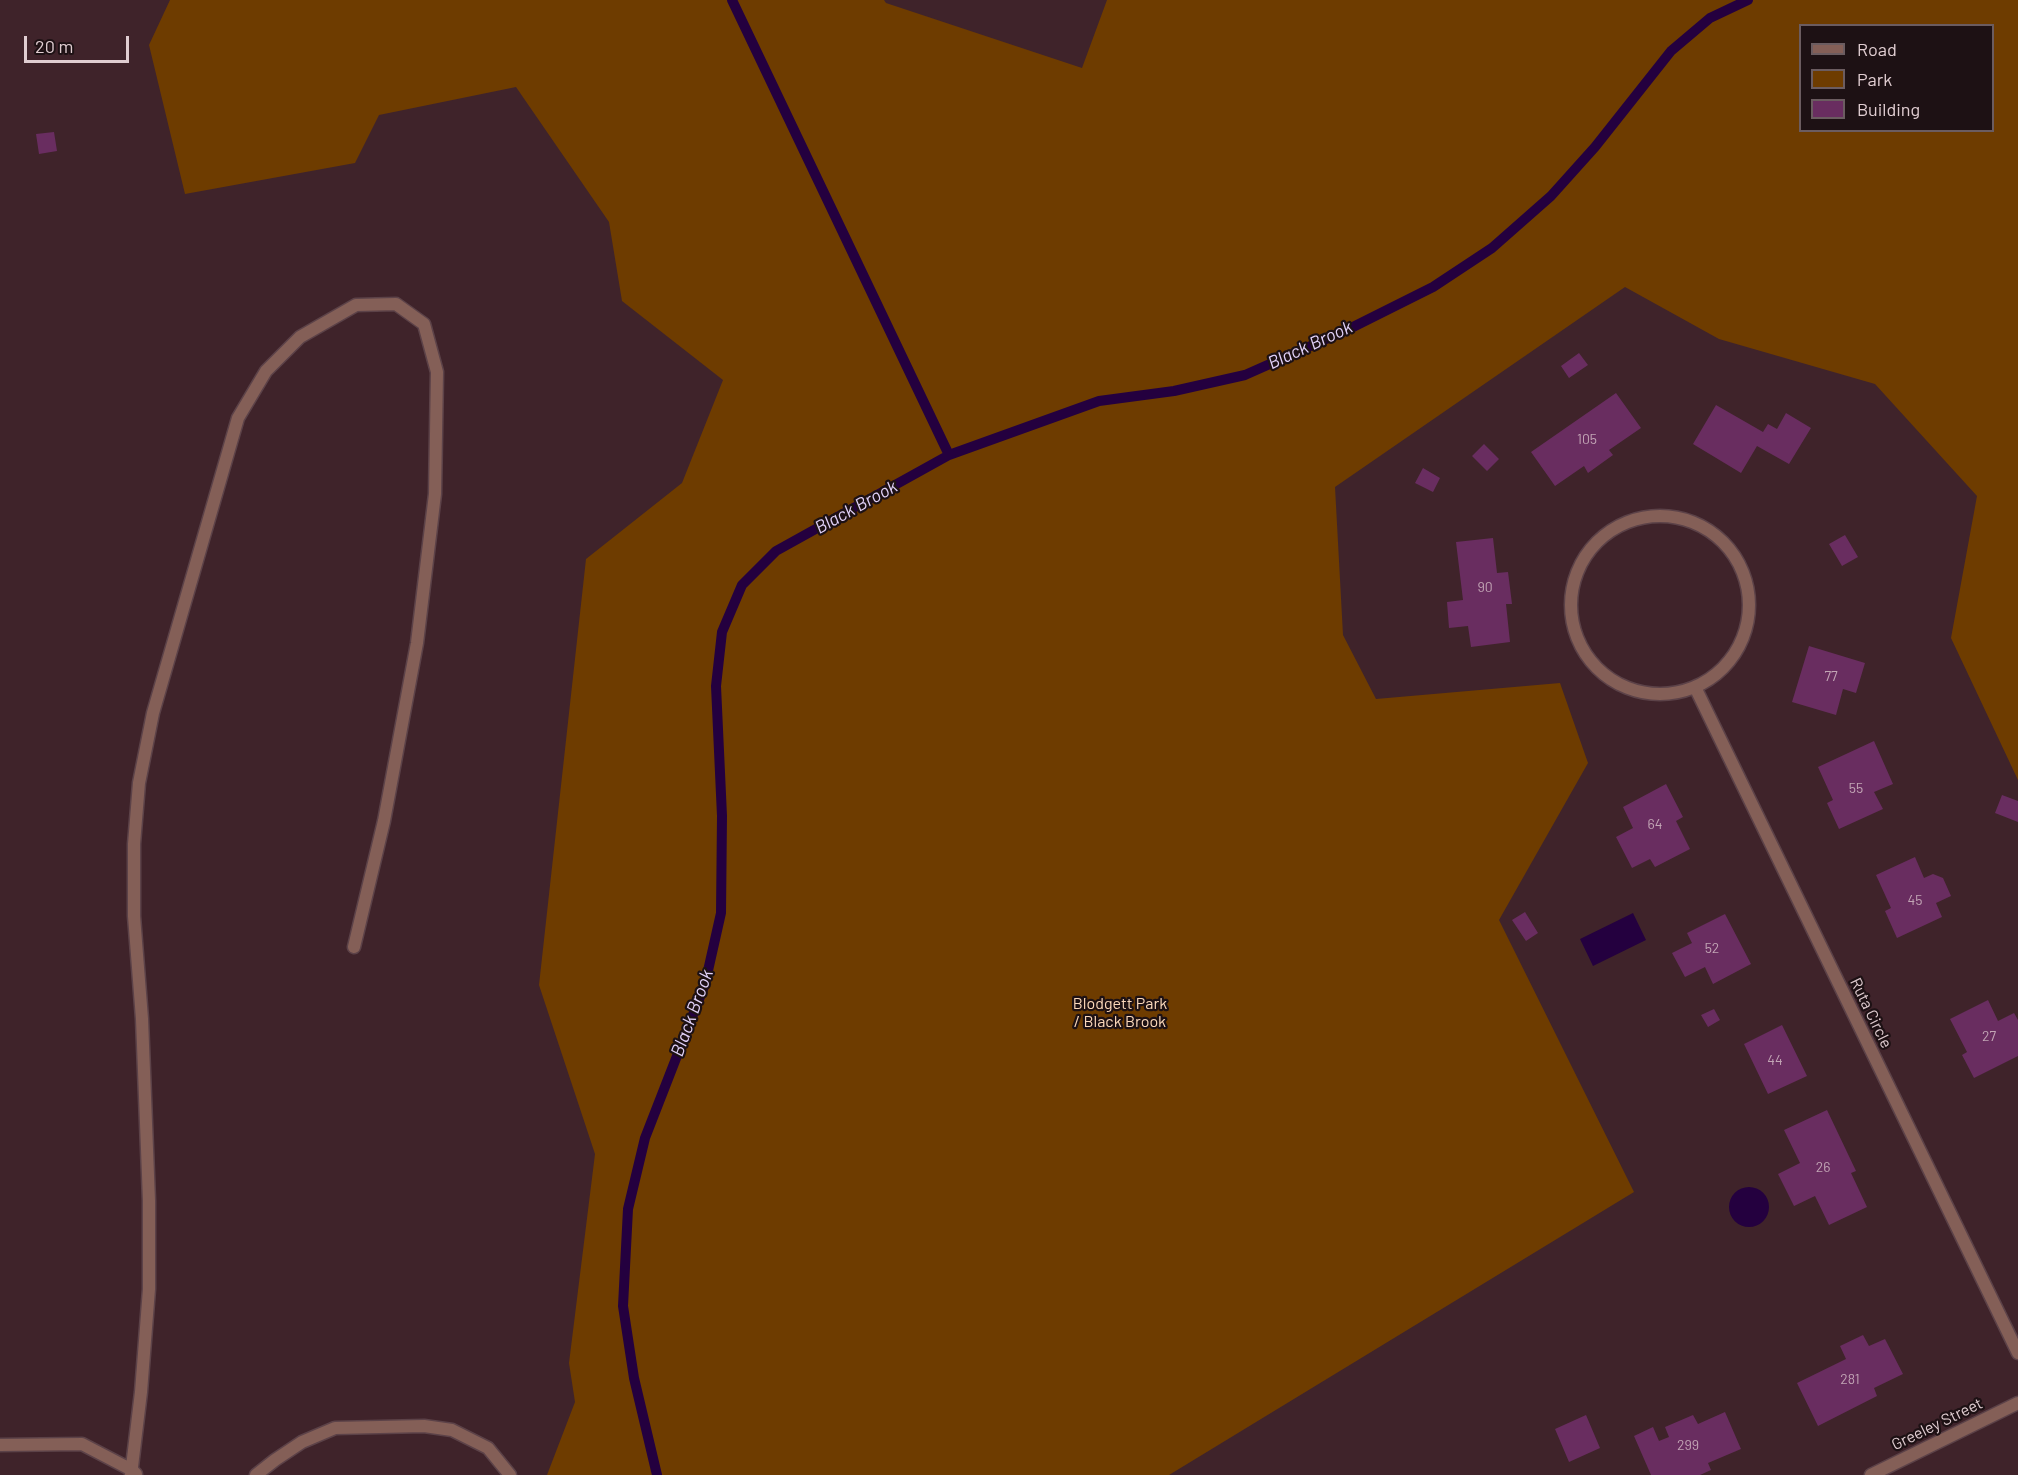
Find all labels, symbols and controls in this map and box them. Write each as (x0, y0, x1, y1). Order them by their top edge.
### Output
scale bar (27, 24, 132, 62)
legend (1799, 24, 1994, 132)
text: 20 m (35, 35, 73, 57)
text: Road (1857, 38, 1897, 60)
text: Park (1857, 68, 1892, 90)
text: Building (1857, 98, 1920, 120)
water label: Black Brook (1264, 316, 1356, 374)
house number: 105 (1577, 431, 1597, 447)
water label: Black Brook (811, 476, 901, 538)
house number: 90 (1477, 579, 1493, 595)
house number: 77 (1824, 668, 1838, 684)
house number: 55 (1849, 780, 1863, 796)
house number: 64 (1648, 816, 1662, 832)
house number: 45 (1908, 892, 1922, 908)
house number: 52 (1705, 940, 1719, 956)
water label: Black Brook (666, 967, 718, 1059)
street label: Ruta Circle (1846, 975, 1896, 1051)
park label: Blodgett Park / Black Brook (1073, 994, 1167, 1032)
house number: 27 (1982, 1028, 1996, 1044)
house number: 44 (1767, 1052, 1783, 1068)
house number: 26 (1816, 1159, 1830, 1175)
house number: 281 (1840, 1371, 1860, 1387)
street label: Greeley Street (1888, 1394, 1986, 1454)
house number: 299 (1677, 1437, 1699, 1453)

